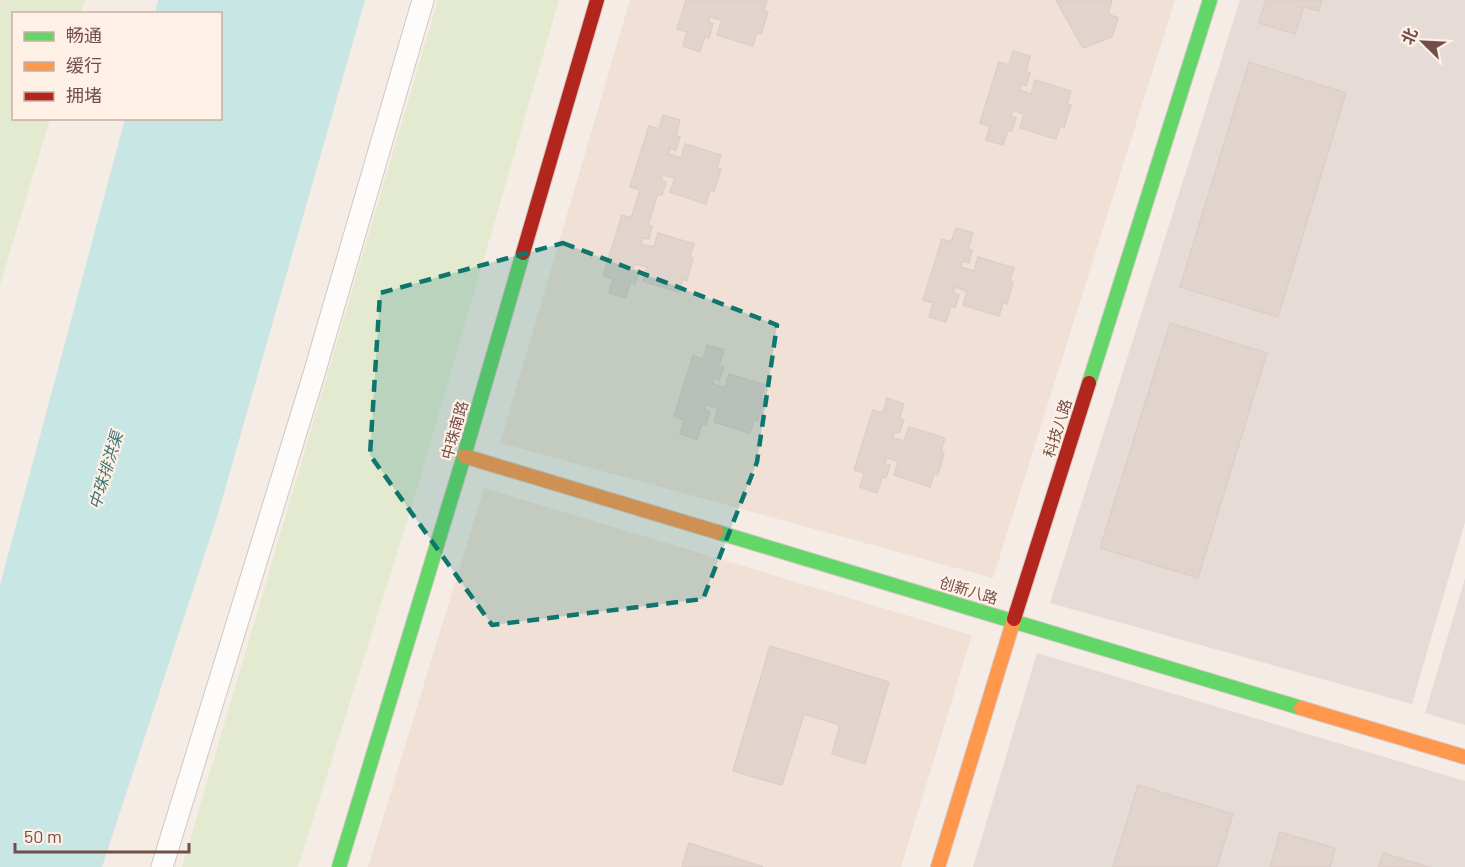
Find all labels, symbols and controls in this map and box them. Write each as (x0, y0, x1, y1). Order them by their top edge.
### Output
legend (12, 12, 222, 120)
north arrow (1393, 12, 1453, 72)
text: 畅通 (66, 24, 102, 46)
text: 北 (1397, 25, 1421, 47)
text: 缓行 (66, 54, 102, 76)
text: 拥堵 (66, 84, 102, 106)
street label: 科技八路 (1039, 397, 1075, 459)
street label: 中珠南路 (437, 399, 471, 461)
water label: 中珠排洪渠 (84, 427, 126, 511)
street label: 创新八路 (938, 573, 1000, 607)
scale bar (15, 816, 189, 854)
text: 50 m (24, 825, 62, 847)

